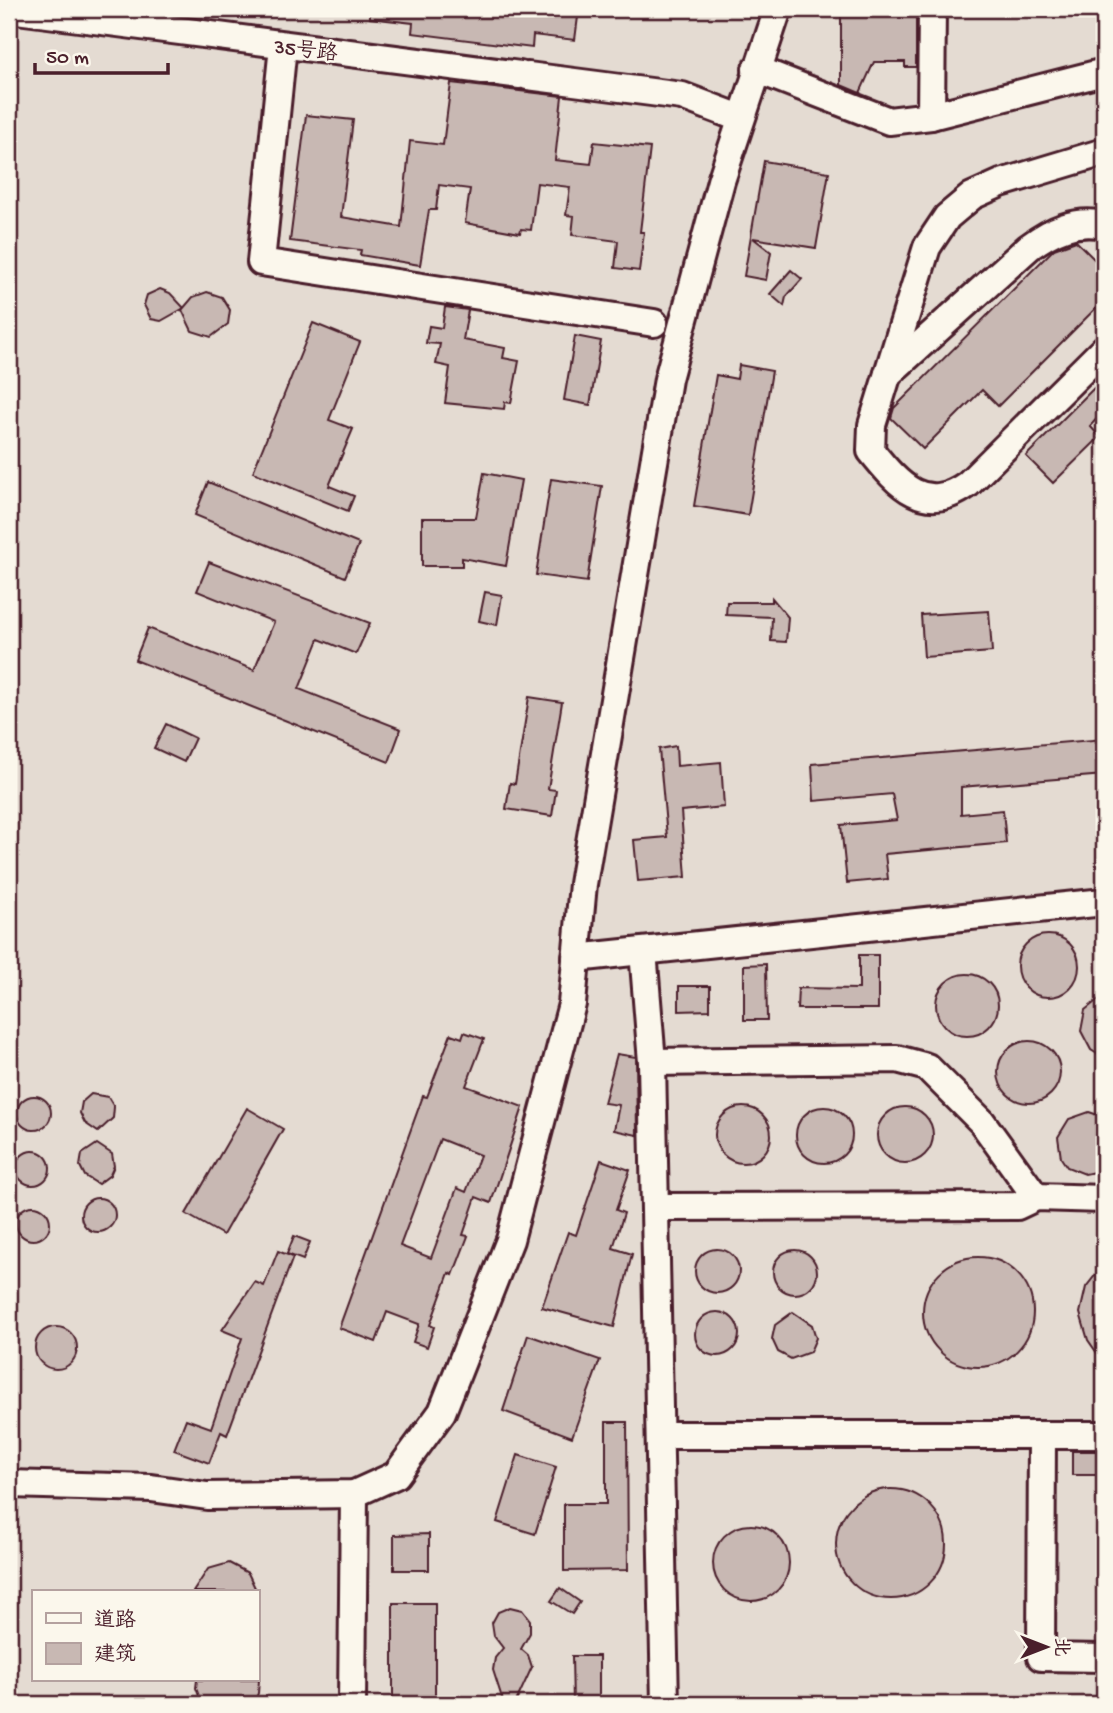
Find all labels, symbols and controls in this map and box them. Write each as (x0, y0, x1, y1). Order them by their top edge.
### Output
scale bar (35, 32, 168, 76)
street label: 35号路 (271, 34, 339, 69)
text: 50 m (46, 47, 89, 72)
legend (32, 1590, 259, 1682)
text: 道路 (94, 1608, 136, 1635)
north arrow (1012, 1612, 1082, 1682)
text: 北 (1048, 1637, 1071, 1657)
text: 建筑 (94, 1643, 136, 1669)

